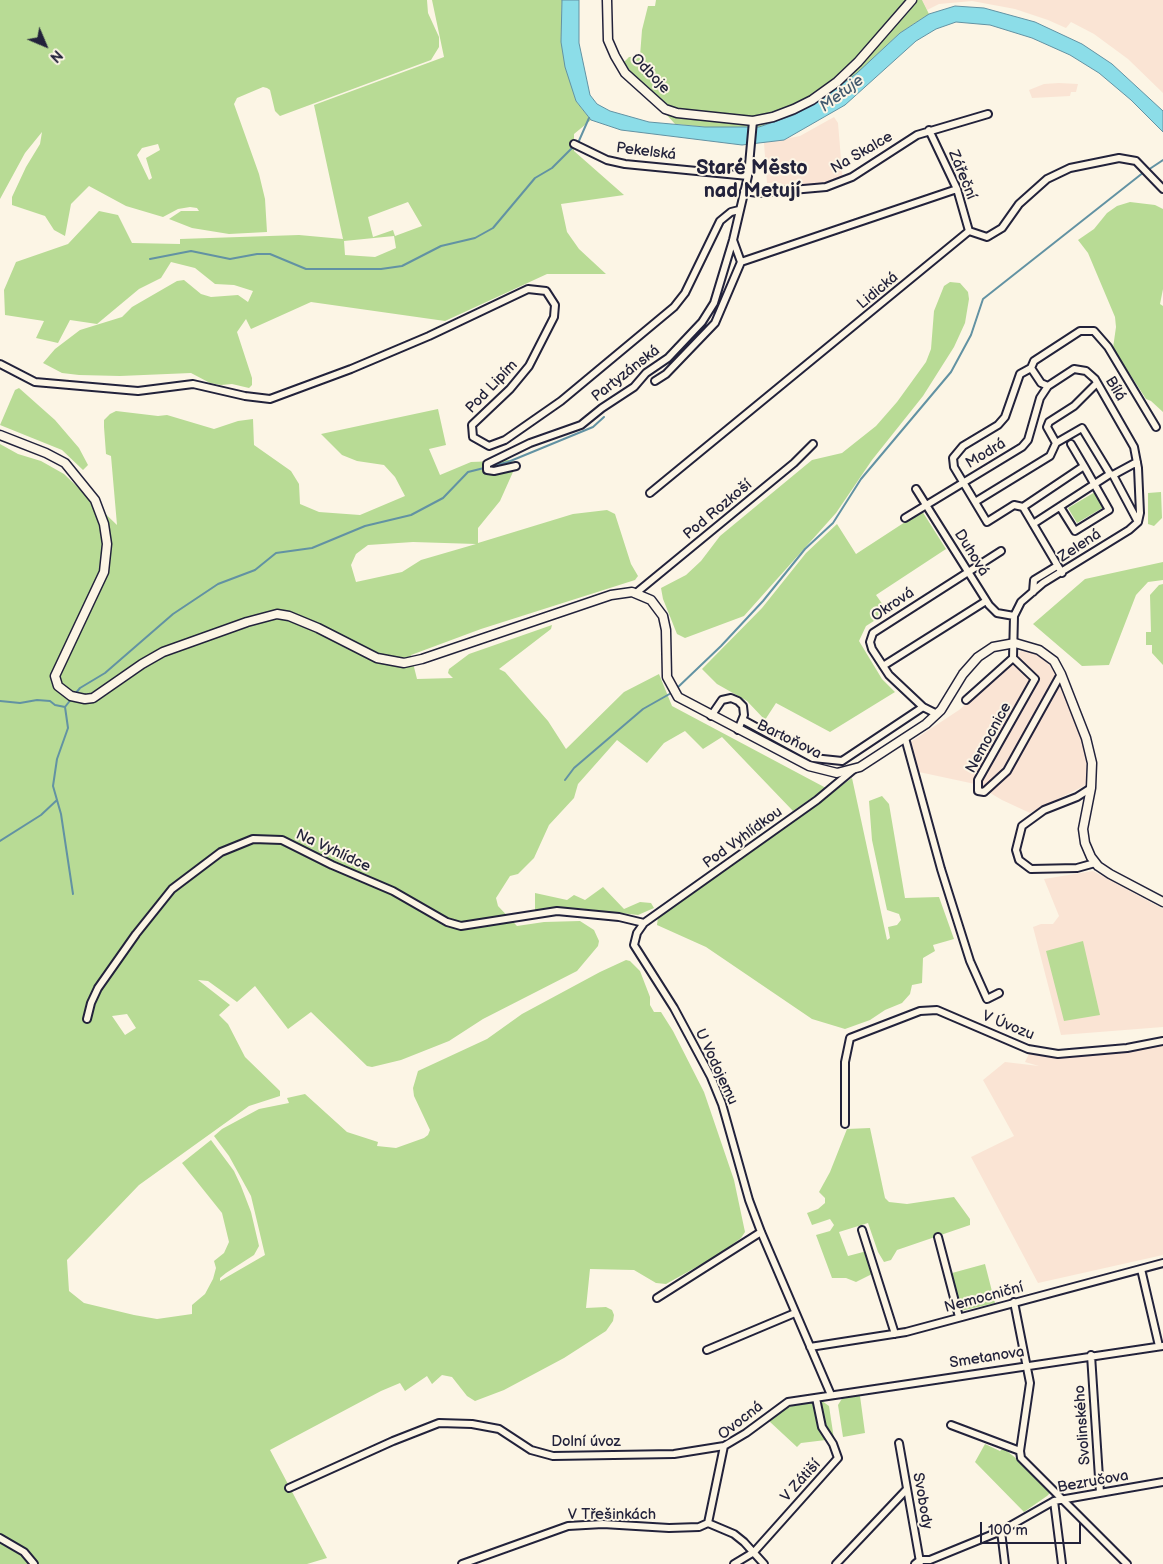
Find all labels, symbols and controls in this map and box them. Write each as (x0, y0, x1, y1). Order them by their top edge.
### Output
north arrow (20, 20, 70, 70)
text: N (46, 46, 66, 66)
street label: Odboje (627, 50, 673, 98)
water label: Metuje (816, 71, 868, 117)
street label: Na Skalce (828, 128, 896, 178)
street label: Pekelská (615, 139, 677, 165)
street label: Zářeční (944, 148, 980, 202)
district label: Staré Město nad Metují (696, 157, 808, 204)
street label: Lidická (854, 269, 902, 313)
street label: Partyzánská (588, 342, 664, 406)
street label: Pod Lipím (462, 357, 522, 417)
street label: Bílá (1101, 373, 1129, 405)
street label: Modrá (963, 435, 1009, 473)
street label: Pod Rozkoší (680, 476, 756, 544)
street label: Duhová (950, 526, 992, 580)
street label: Zelená (1055, 526, 1105, 566)
street label: Okrová (868, 584, 918, 626)
street label: Nemocnice (962, 700, 1016, 776)
street label: Bartoňova (754, 717, 824, 763)
street label: Pod Vyhlídkou (700, 803, 786, 873)
street label: Na Vyhlídce (293, 826, 373, 876)
street label: V Úvozu (979, 1007, 1037, 1045)
street label: U Vodojemu (691, 1026, 741, 1108)
street label: Nemocniční (942, 1279, 1026, 1317)
street label: Smetanova (948, 1343, 1026, 1373)
street label: Svolinského (1071, 1384, 1095, 1466)
street label: Ovocná (715, 1398, 767, 1444)
street label: Dolní úvoz (551, 1433, 621, 1451)
street label: V Zátiší (777, 1456, 825, 1506)
street label: Bezručova (1056, 1467, 1130, 1497)
street label: Svobody (908, 1471, 936, 1531)
street label: V Třešinkách (568, 1506, 656, 1524)
scale bar (983, 1512, 1084, 1544)
text: 100 m (988, 1521, 1028, 1540)

